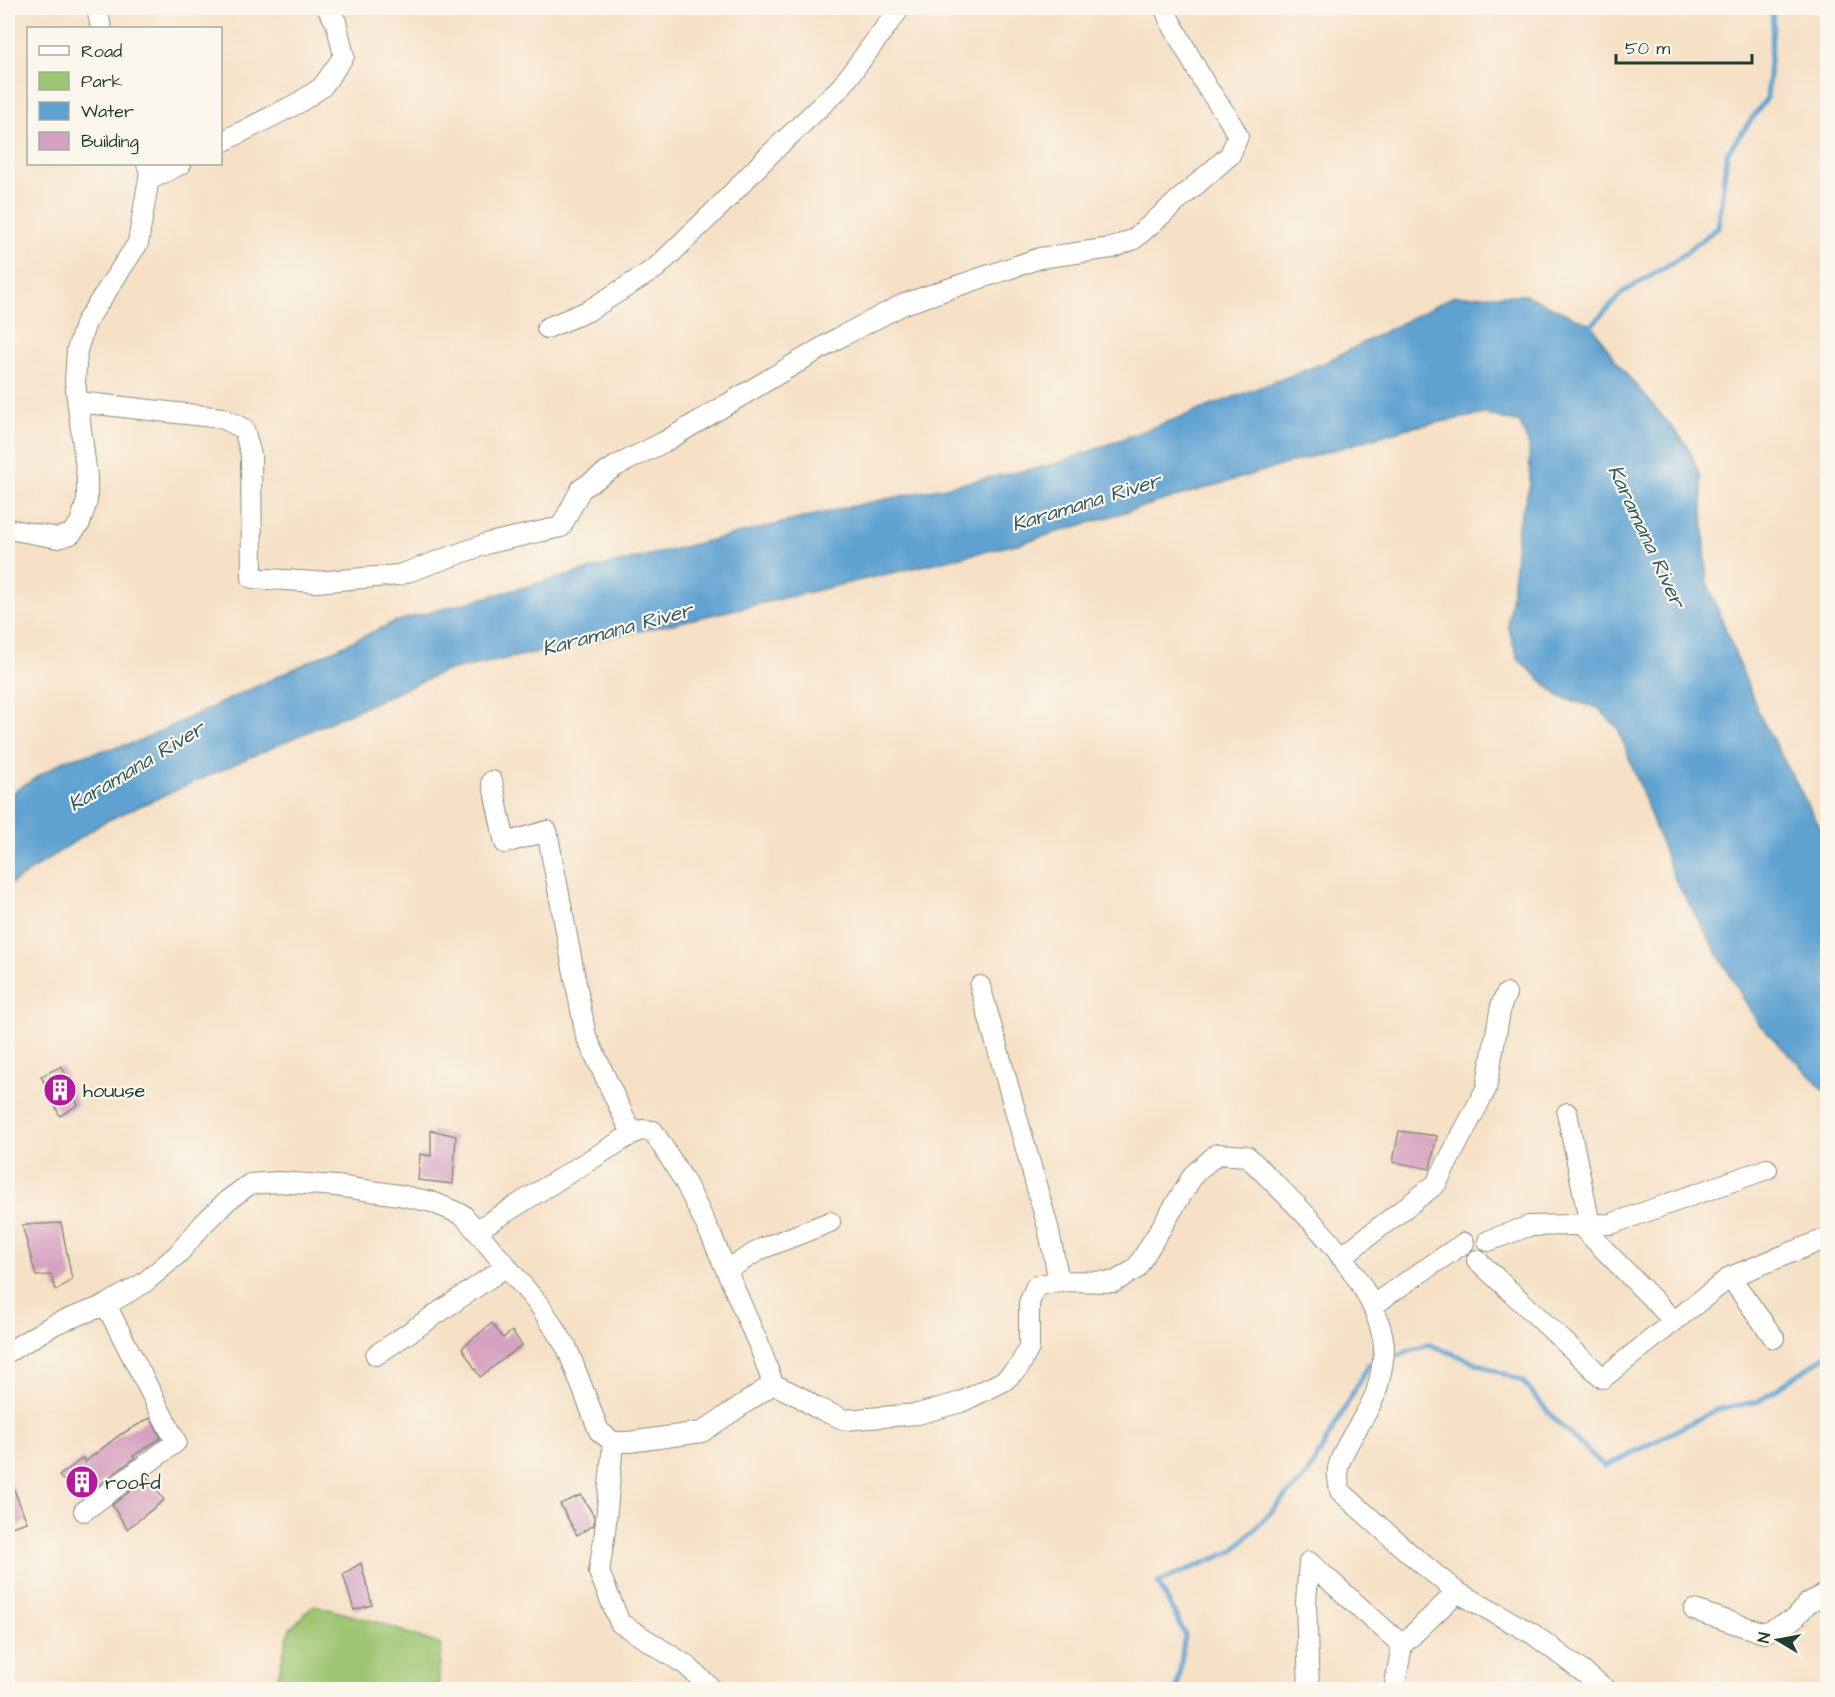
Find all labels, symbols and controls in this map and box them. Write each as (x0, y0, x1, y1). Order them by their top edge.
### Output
legend (27, 27, 222, 165)
scale bar (1616, 27, 1752, 65)
text: 50 m (1625, 36, 1670, 61)
text: Road (81, 39, 122, 64)
text: Park (81, 69, 123, 94)
text: Water (81, 99, 134, 124)
text: Building (81, 129, 139, 155)
water label: Karamana River (1601, 460, 1693, 614)
water label: Karamana River (1008, 465, 1166, 539)
water label: Karamana River (539, 595, 698, 663)
water label: Karamana River (63, 713, 212, 819)
building icon: houuse (42, 1072, 78, 1108)
place label: houuse (83, 1077, 146, 1105)
building icon: roofd (64, 1464, 100, 1500)
place label: roofd (105, 1469, 161, 1497)
north arrow (1748, 1610, 1808, 1670)
text: N (1753, 1631, 1776, 1644)

